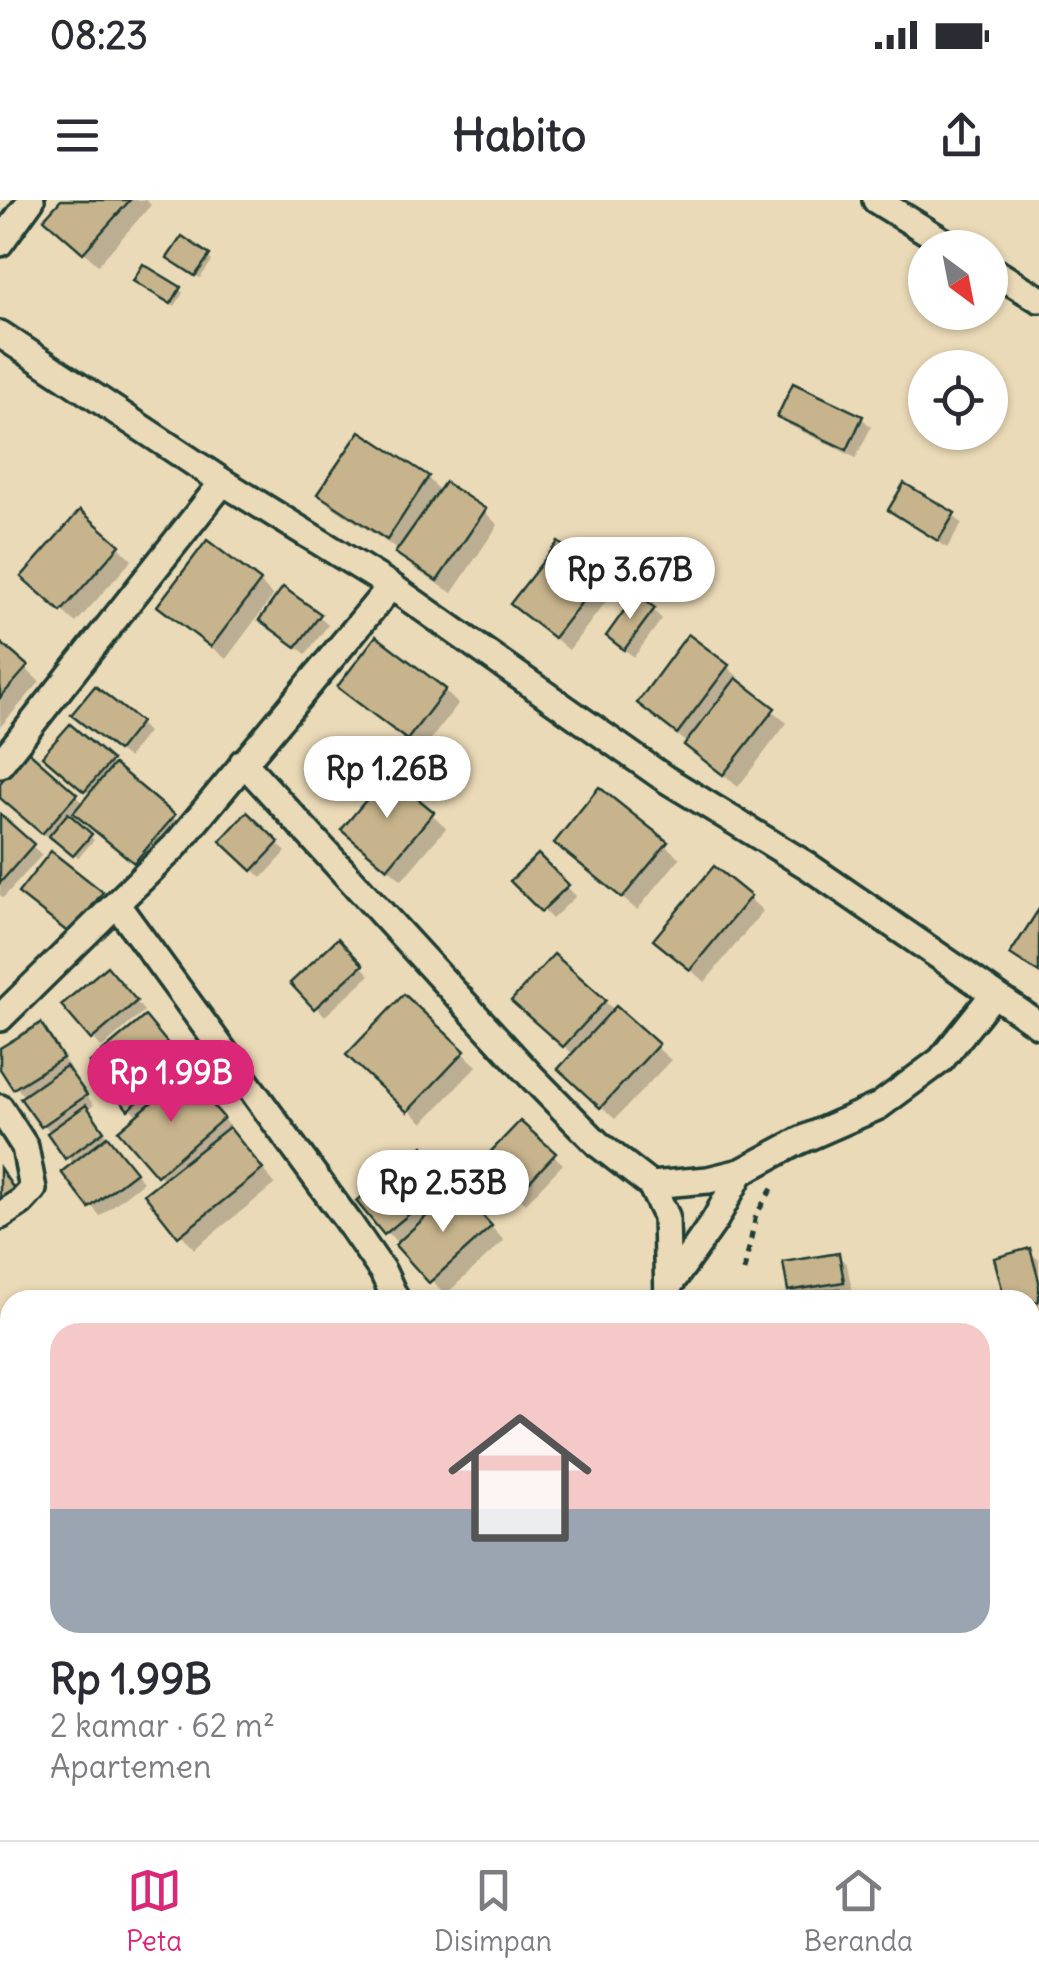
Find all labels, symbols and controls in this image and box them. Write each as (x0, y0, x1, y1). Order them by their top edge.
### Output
text: 08:23 (50, 12, 148, 59)
text: Habito (453, 107, 586, 163)
icon: menu (50, 108, 105, 163)
icon: share (934, 108, 989, 163)
north arrow (908, 230, 1008, 330)
map controls (908, 230, 1008, 450)
button: locate (908, 350, 1008, 450)
pin: Rp 3.67B (527, 537, 733, 622)
text: Rp 3.67B (567, 549, 693, 590)
pin: Rp 1.26B (284, 736, 490, 821)
text: Rp 1.26B (326, 748, 448, 789)
pin: Rp 1.99B (68, 1040, 274, 1125)
text: Rp 1.99B (109, 1052, 233, 1093)
pin: Rp 2.53B (340, 1150, 546, 1235)
text: Rp 2.53B (379, 1162, 507, 1203)
icon: home (430, 1388, 610, 1568)
text: Rp 1.99B (50, 1653, 212, 1705)
text: 2 kamar · 62 m² (50, 1705, 275, 1746)
text: Apartemen (50, 1746, 212, 1787)
tab: Peta (126, 1863, 182, 1959)
tab: Disimpan (434, 1863, 552, 1959)
tab: Beranda (804, 1863, 913, 1959)

